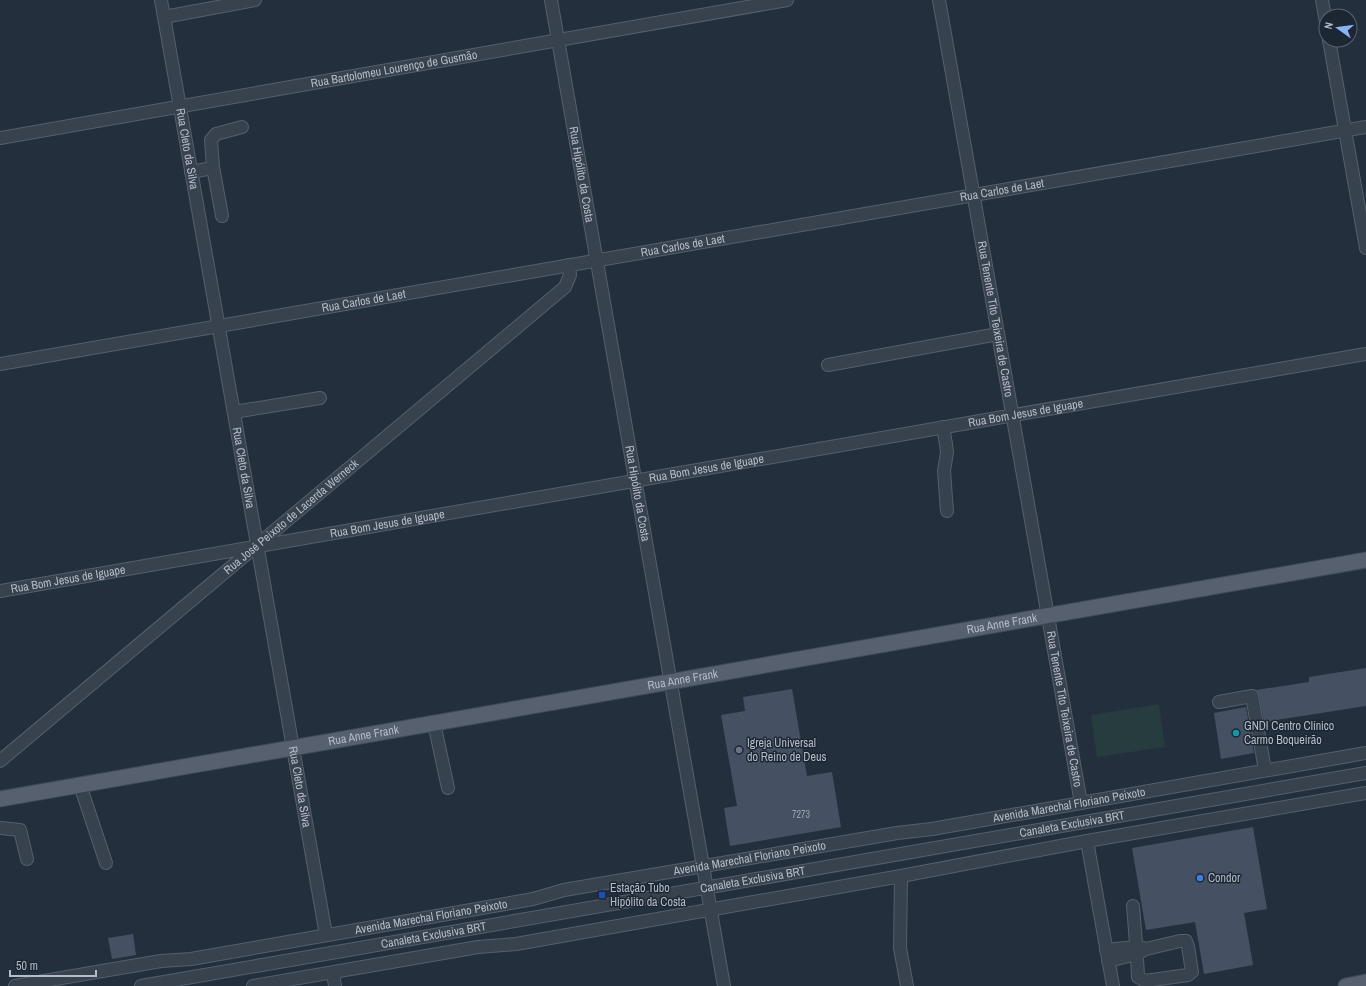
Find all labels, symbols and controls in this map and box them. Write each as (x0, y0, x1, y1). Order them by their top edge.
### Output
north arrow (1318, 8, 1358, 48)
text: N (1321, 21, 1336, 30)
street label: Rua Bartolomeu Lourenço de Gusmão (309, 46, 479, 91)
street label: Rua Cleto da Silva (172, 107, 202, 191)
street label: Rua Hipólito da Costa (565, 125, 598, 224)
street label: Rua Carlos de Laet (959, 175, 1046, 205)
street label: Rua Carlos de Laet (640, 230, 726, 261)
street label: Rua Tenente Tito Teixeira de Castro (974, 240, 1017, 398)
street label: Rua Carlos de Laet (320, 286, 407, 316)
street label: Rua Bom Jesus de Iguape (967, 395, 1084, 431)
street label: Rua Cleto da Silva (229, 426, 259, 510)
street label: Rua Hipólito da Costa (621, 444, 654, 543)
street label: Rua Bom Jesus de Iguape (648, 451, 765, 486)
street label: Rua José Peixoto de Lacerda Werneck (220, 456, 362, 578)
street label: Rua Bom Jesus de Iguape (329, 506, 446, 542)
street label: Rua Bom Jesus de Iguape (9, 561, 127, 597)
street label: Rua Anne Frank (965, 610, 1038, 638)
street label: Rua Tenente Tito Teixeira de Castro (1043, 630, 1086, 788)
street label: Rua Anne Frank (646, 666, 719, 694)
place label: GNDI Centro Clínico Carmo Boqueirão (1244, 718, 1334, 748)
street label: Rua Anne Frank (327, 721, 400, 749)
marker: GNDI Centro Clínico Carmo Boqueirão (1231, 728, 1241, 738)
place label: Igreja Universal do Reino de Deus (747, 735, 826, 765)
street label: Rua Cleto da Silva (285, 745, 315, 829)
marker: Igreja Universal do Reino de Deus (734, 745, 744, 755)
street label: Avenida Marechal Floriano Peixoto (991, 784, 1147, 826)
street label: Canaleta Exclusiva BRT (1018, 807, 1126, 841)
house number: 7273 (792, 808, 811, 821)
street label: Avenida Marechal Floriano Peixoto (671, 837, 827, 879)
street label: Canaleta Exclusiva BRT (699, 863, 807, 897)
place label: Condor (1208, 870, 1241, 886)
marker: Condor (1195, 873, 1205, 883)
place label: Estação Tubo Hipólito da Costa (610, 880, 687, 910)
marker: Estação Tubo Hipólito da Costa (597, 890, 607, 900)
street label: Avenida Marechal Floriano Peixoto (353, 896, 509, 938)
street label: Canaleta Exclusiva BRT (380, 918, 488, 952)
scale bar (10, 952, 96, 978)
text: 50 m (16, 958, 38, 974)

